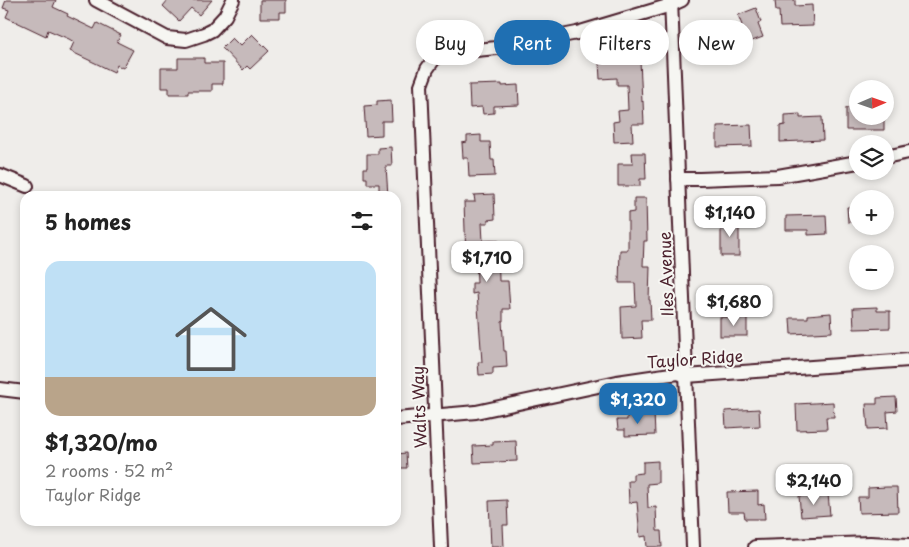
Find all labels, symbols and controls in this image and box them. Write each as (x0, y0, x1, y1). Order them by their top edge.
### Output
chip: Buy (416, 20, 484, 65)
chip: Rent (494, 20, 570, 65)
chip: Filters (580, 20, 669, 65)
chip: New (679, 20, 753, 65)
north arrow (849, 80, 894, 125)
map controls (849, 80, 894, 290)
button: layers (849, 135, 894, 180)
button: + (849, 190, 894, 235)
pin: $1,140 (689, 196, 771, 238)
text: $1,140 (705, 200, 755, 224)
text: 5 homes (45, 205, 131, 237)
icon: filters (348, 207, 376, 235)
street label: Iles Avenue (652, 231, 678, 317)
pin: $1,710 (446, 240, 528, 283)
text: $1,710 (462, 245, 512, 269)
button: − (849, 245, 894, 290)
pin: $1,680 (693, 284, 775, 327)
text: $1,680 (707, 289, 761, 313)
icon: home (166, 294, 256, 384)
street label: Taylor Ridge (646, 343, 744, 373)
street label: Walts Way (405, 365, 431, 449)
pin: $1,320 (597, 382, 679, 425)
text: $1,320 (610, 387, 666, 411)
text: $1,320/mo (45, 426, 157, 458)
text: 2 rooms · 52 m² (45, 458, 173, 482)
pin: $2,140 (773, 464, 855, 506)
text: $2,140 (787, 468, 841, 492)
text: Taylor Ridge (45, 482, 141, 506)

